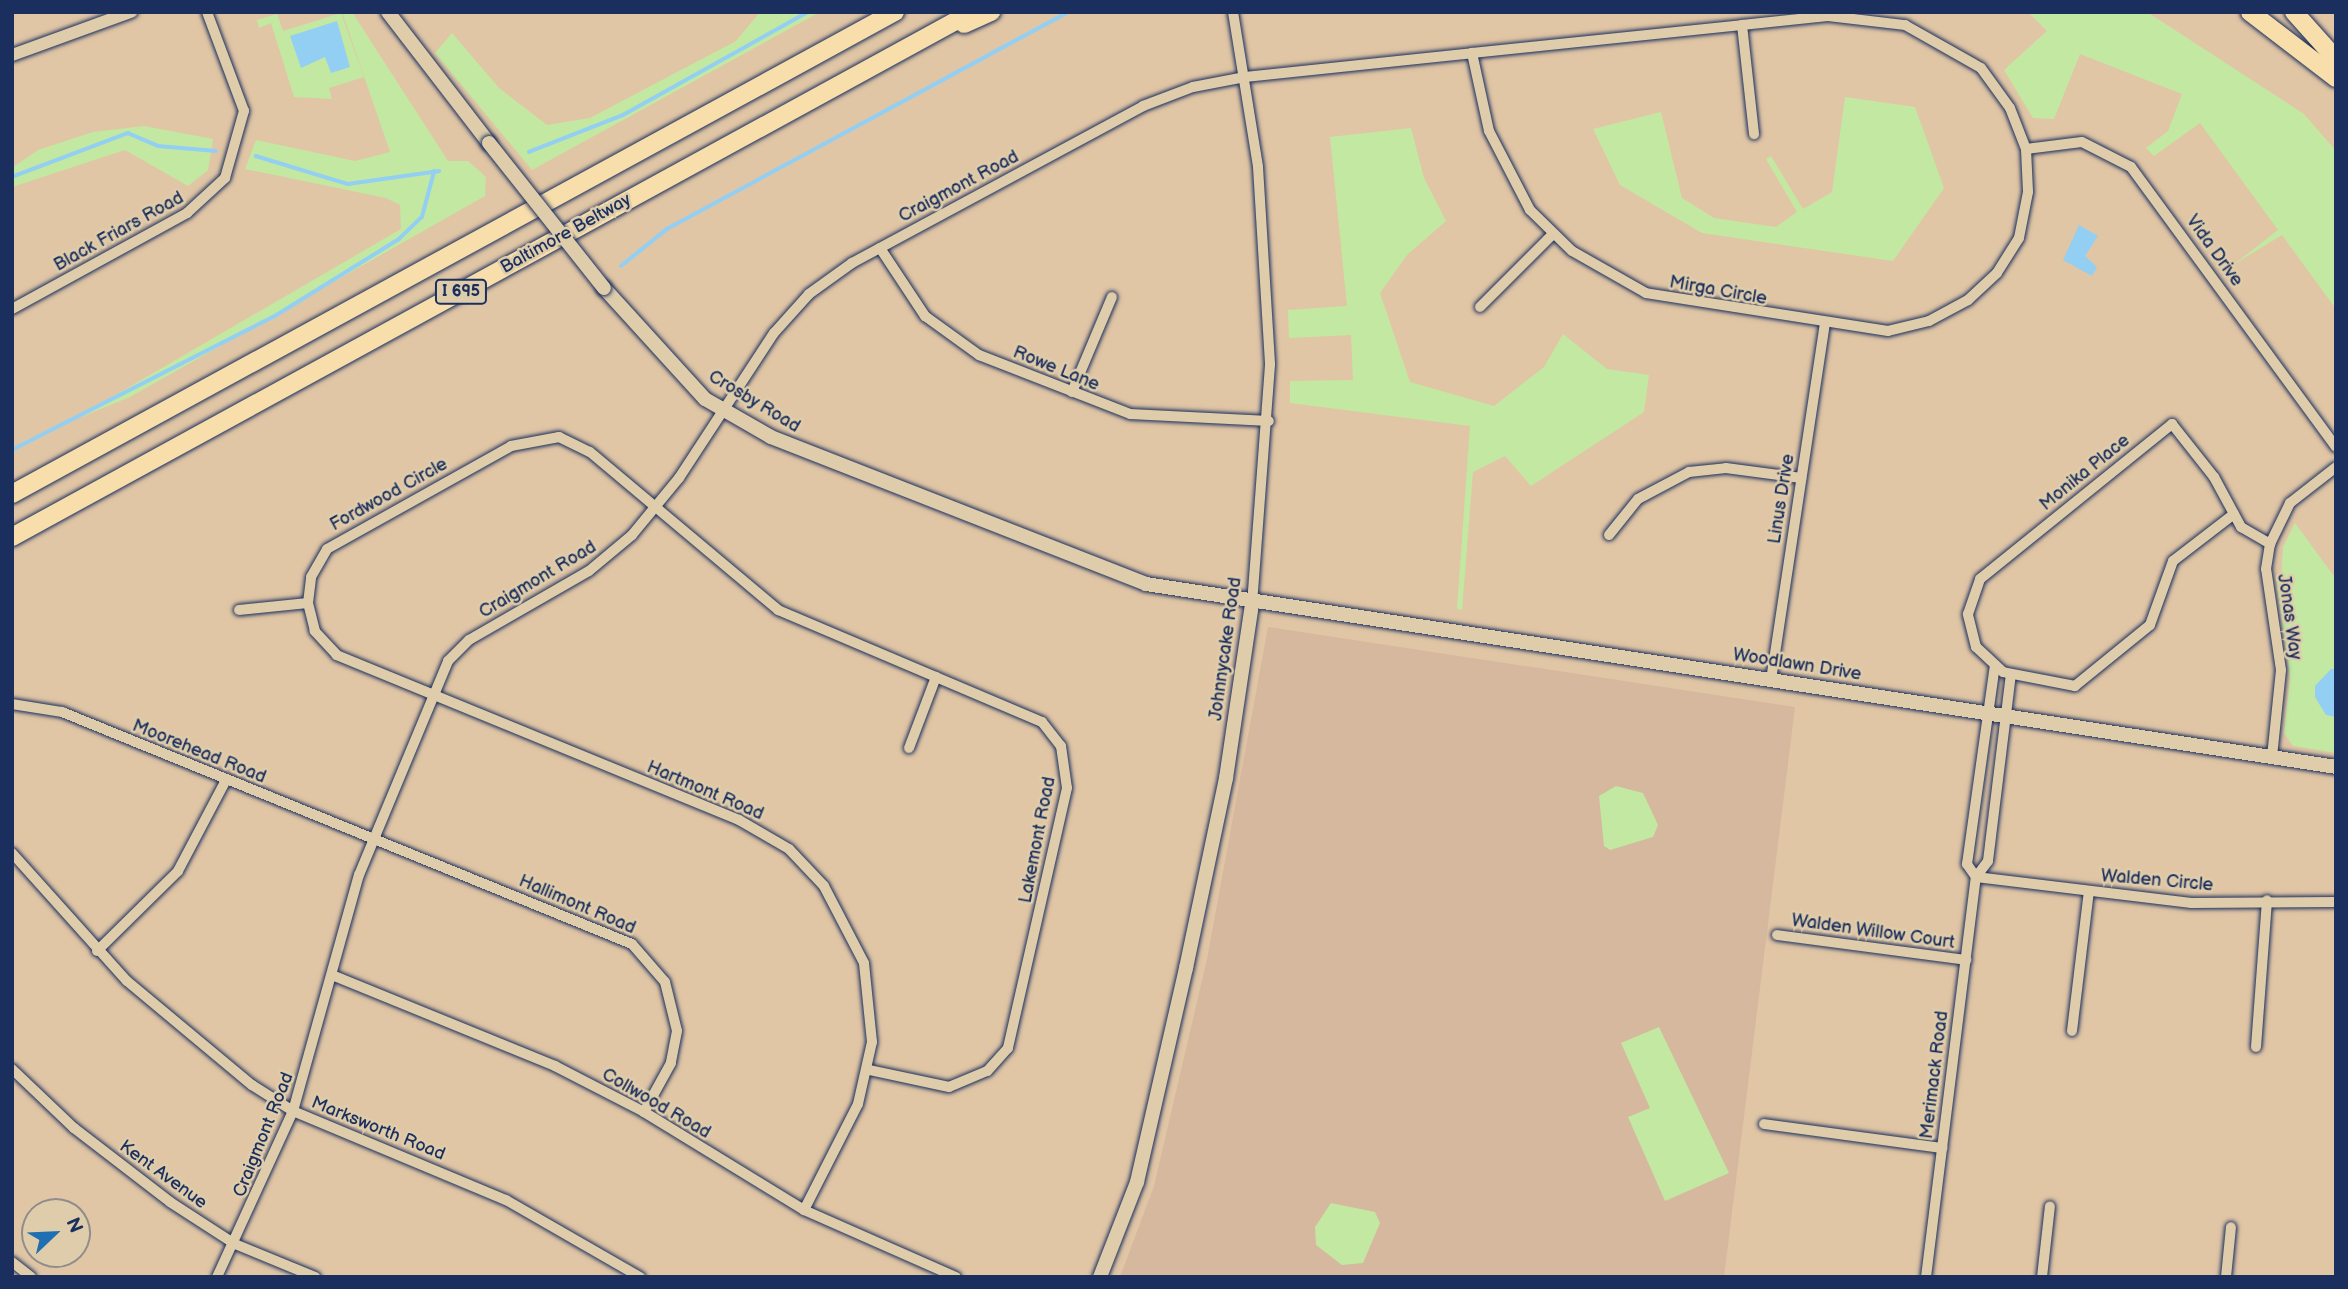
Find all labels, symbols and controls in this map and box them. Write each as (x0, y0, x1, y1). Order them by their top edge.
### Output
street label: Craigmont Road (895, 146, 1023, 228)
street label: Black Friars Road (50, 187, 188, 277)
street label: Baltimore Beltway (497, 189, 635, 279)
street label: Vida Drive (2181, 211, 2247, 291)
street label: Mirga Circle (1668, 272, 1768, 310)
road number: I 695 (435, 280, 487, 304)
street label: Rowe Lane (1010, 342, 1102, 396)
street label: Crosby Road (704, 366, 804, 438)
street label: Monika Place (2036, 430, 2134, 516)
street label: Linus Drive (1764, 453, 1800, 545)
street label: Fordwood Circle (326, 454, 452, 536)
street label: Craigmont Road (475, 537, 601, 623)
street label: Jonas Way (2272, 572, 2306, 662)
street label: Johnnycake Road (1205, 576, 1247, 722)
street label: Woodlawn Drive (1731, 644, 1863, 686)
street label: Moorehead Road (129, 715, 269, 789)
street label: Hartmont Road (643, 757, 767, 825)
street label: Lakemont Road (1015, 775, 1061, 905)
street label: Walden Circle (2100, 865, 2214, 897)
street label: Hallimont Road (515, 871, 639, 939)
street label: Walden Willow Court (1790, 910, 1956, 954)
street label: Merimack Road (1916, 1010, 1954, 1140)
street label: Collwood Road (598, 1064, 714, 1144)
street label: Craigmont Road (229, 1069, 299, 1201)
street label: Marksworth Road (308, 1092, 448, 1166)
street label: Kent Avenue (115, 1136, 211, 1214)
north arrow (21, 1198, 91, 1268)
text: N (61, 1214, 87, 1236)

